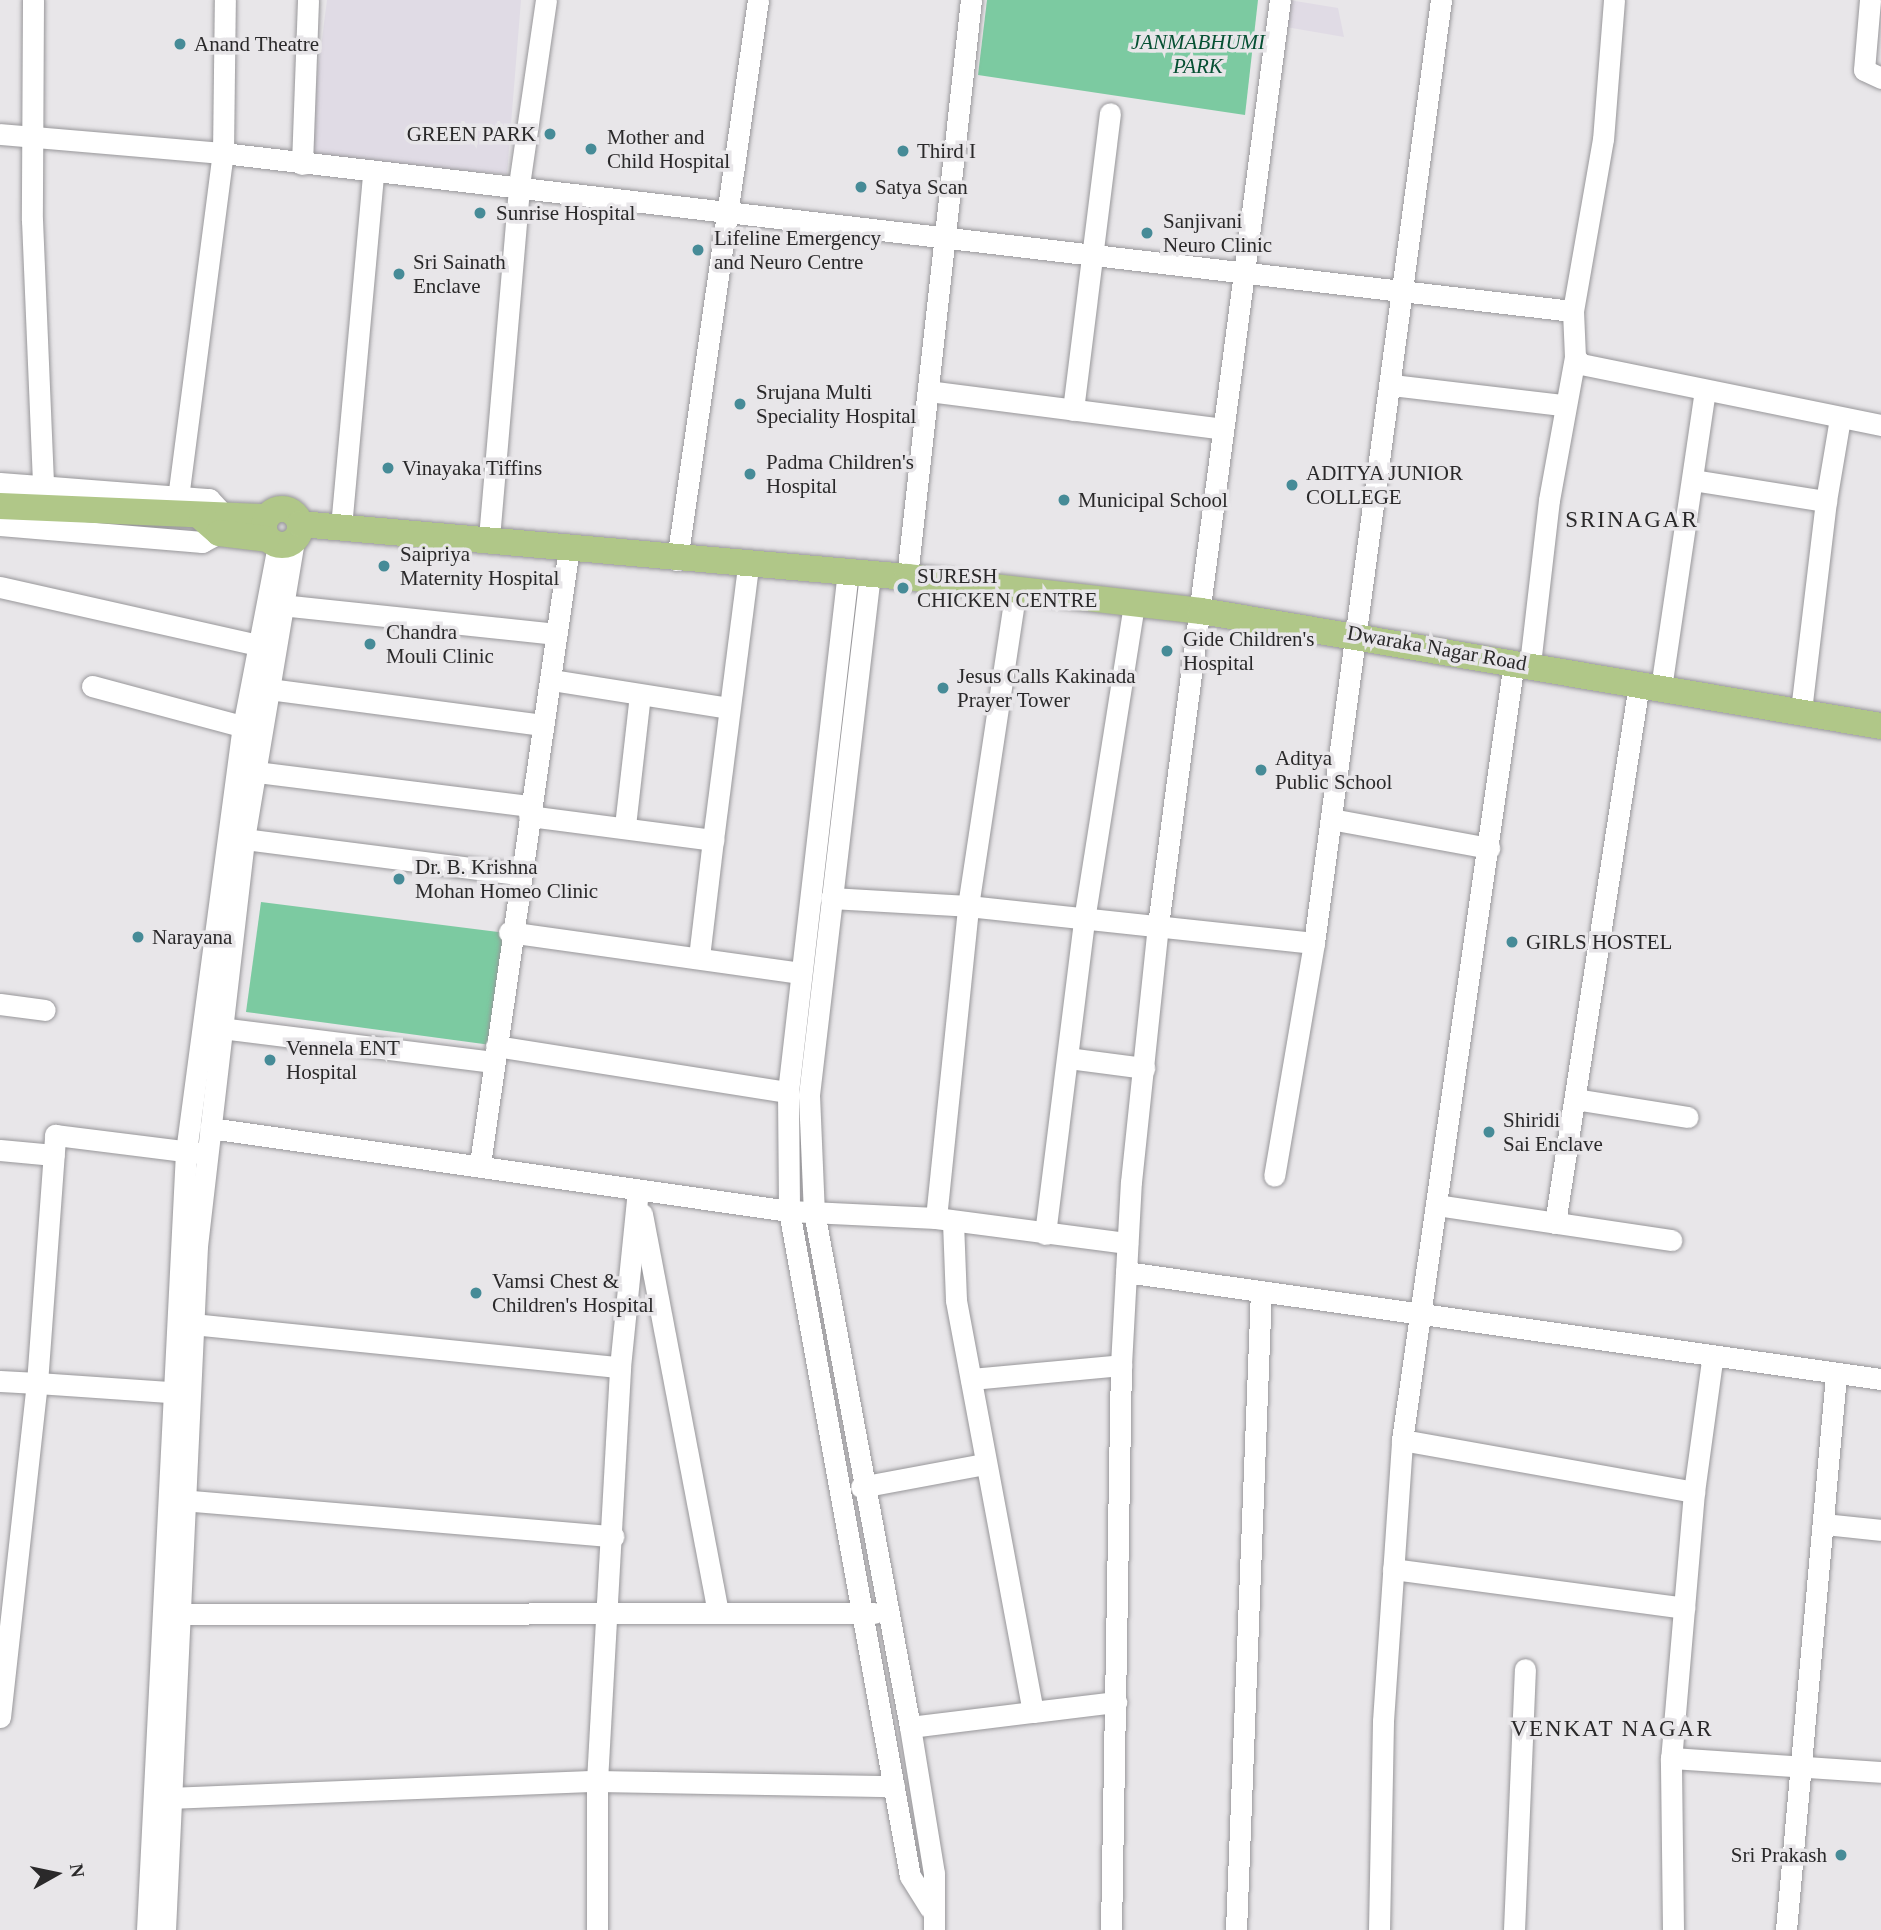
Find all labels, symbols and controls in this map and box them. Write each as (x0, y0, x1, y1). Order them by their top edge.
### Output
park label: JANMABHUMI PARK (1131, 29, 1265, 79)
place label: Anand Theatre (194, 31, 319, 57)
marker: Anand Theatre (172, 36, 188, 52)
place label: GREEN PARK (407, 121, 536, 147)
place label: Mother and Child Hospital (607, 124, 730, 174)
marker: GREEN PARK (542, 126, 558, 142)
place label: Third I (917, 138, 976, 164)
marker: Mother and Child Hospital (581, 139, 601, 159)
marker: Third I (895, 143, 911, 159)
place label: Satya Scan (875, 174, 968, 200)
marker: Satya Scan (853, 179, 869, 195)
place label: Sunrise Hospital (496, 200, 635, 226)
marker: Sunrise Hospital (470, 203, 490, 223)
place label: Sanjivani Neuro Clinic (1163, 208, 1272, 258)
marker: Sanjivani Neuro Clinic (1137, 223, 1157, 243)
place label: Lifeline Emergency and Neuro Centre (714, 225, 881, 275)
marker: Lifeline Emergency and Neuro Centre (688, 240, 708, 260)
place label: Sri Sainath Enclave (413, 249, 506, 299)
marker: Sri Sainath Enclave (391, 266, 407, 282)
place label: Srujana Multi Speciality Hospital (756, 379, 916, 429)
marker: Srujana Multi Speciality Hospital (730, 394, 750, 414)
place label: Padma Children's Hospital (766, 449, 914, 499)
place label: Vinayaka Tiffins (402, 455, 542, 481)
marker: Vinayaka Tiffins (380, 460, 396, 476)
place label: ADITYA JUNIOR COLLEGE (1306, 460, 1464, 510)
marker: Padma Children's Hospital (740, 464, 760, 484)
marker: ADITYA JUNIOR COLLEGE (1284, 477, 1300, 493)
place label: Municipal School (1078, 487, 1228, 513)
marker: Municipal School (1056, 492, 1072, 508)
district label: SRINAGAR (1566, 506, 1698, 534)
place label: Saipriya Maternity Hospital (400, 541, 559, 591)
marker: Saipriya Maternity Hospital (374, 556, 394, 576)
place label: SURESH CHICKEN CENTRE (917, 563, 1097, 613)
marker: SURESH CHICKEN CENTRE (895, 580, 911, 596)
place label: Chandra Mouli Clinic (386, 619, 494, 669)
street label: Dwaraka Nagar Road (1345, 620, 1529, 676)
place label: Gide Children's Hospital (1183, 626, 1315, 676)
marker: Chandra Mouli Clinic (360, 634, 380, 654)
marker: Gide Children's Hospital (1157, 641, 1177, 661)
place label: Jesus Calls Kakinada Prayer Tower (957, 663, 1135, 713)
marker: Jesus Calls Kakinada Prayer Tower (935, 680, 951, 696)
place label: Aditya Public School (1275, 745, 1392, 795)
marker: Aditya Public School (1253, 762, 1269, 778)
place label: Dr. B. Krishna Mohan Homeo Clinic (415, 854, 598, 904)
marker: Dr. B. Krishna Mohan Homeo Clinic (389, 869, 409, 889)
place label: Narayana (152, 924, 232, 950)
marker: Narayana (130, 929, 146, 945)
place label: GIRLS HOSTEL (1526, 929, 1672, 955)
marker: GIRLS HOSTEL (1504, 934, 1520, 950)
place label: Vennela ENT Hospital (286, 1035, 400, 1085)
marker: Vennela ENT Hospital (260, 1050, 280, 1070)
place label: Shiridi Sai Enclave (1503, 1107, 1603, 1157)
marker: Shiridi Sai Enclave (1481, 1124, 1497, 1140)
place label: Vamsi Chest & Children's Hospital (492, 1268, 654, 1318)
marker: Vamsi Chest & Children's Hospital (466, 1283, 486, 1303)
district label: VENKAT NAGAR (1512, 1715, 1712, 1743)
north arrow (21, 1839, 91, 1909)
place label: Sri Prakash (1731, 1842, 1827, 1868)
marker: Sri Prakash (1833, 1847, 1849, 1863)
text: N (66, 1862, 89, 1879)

